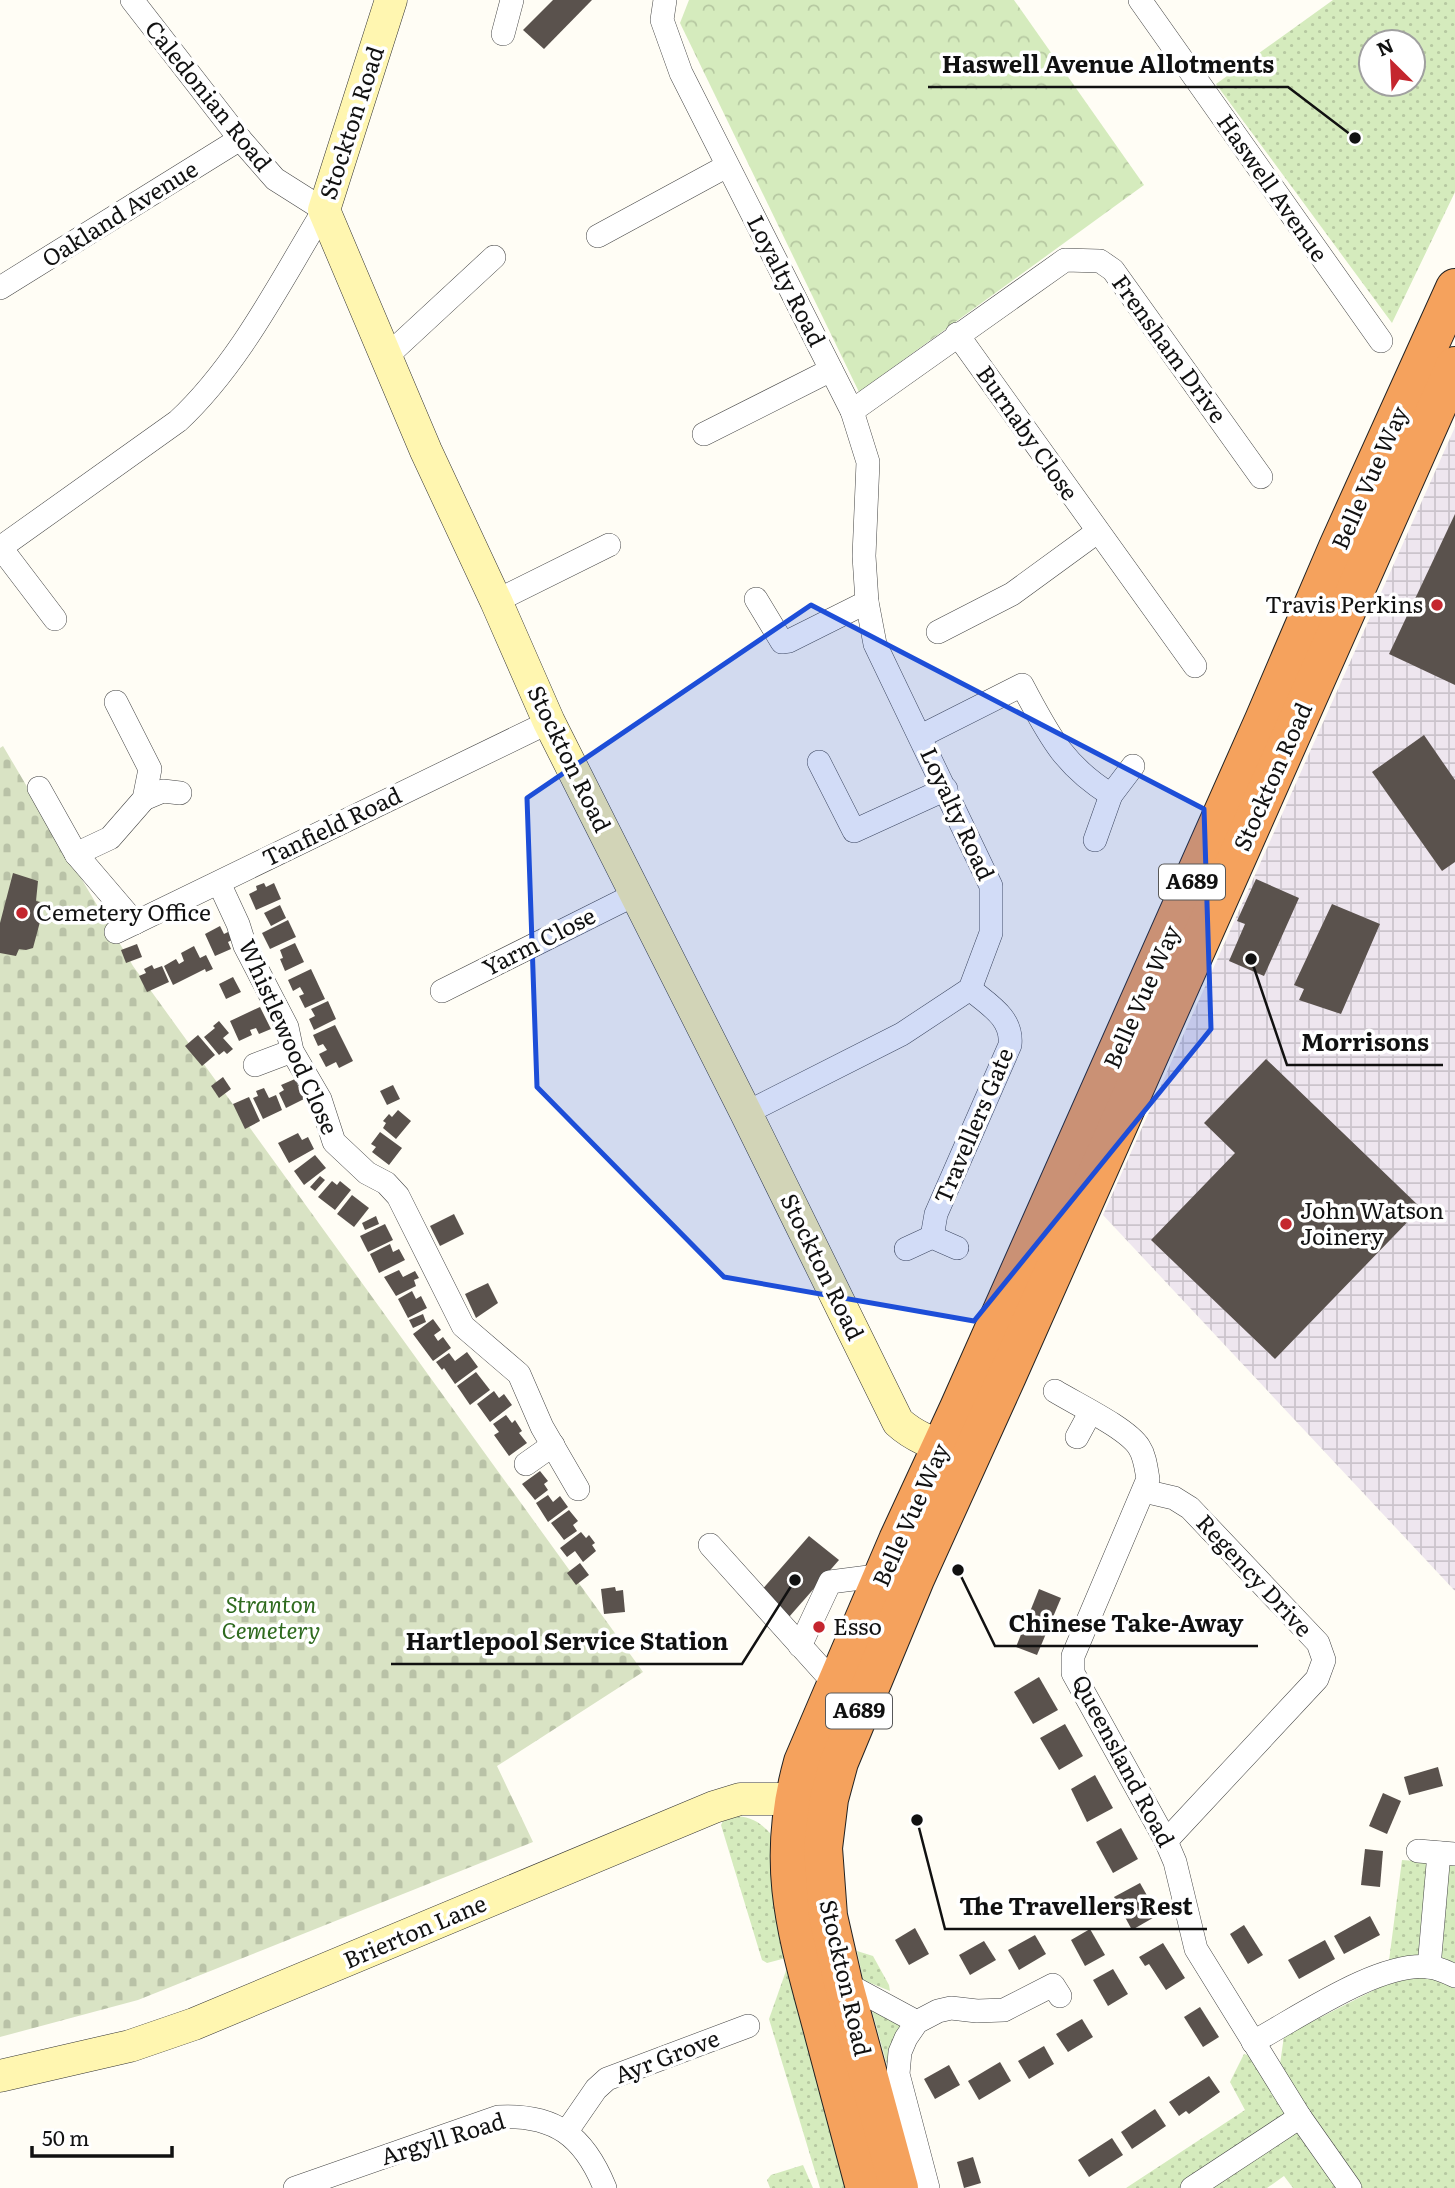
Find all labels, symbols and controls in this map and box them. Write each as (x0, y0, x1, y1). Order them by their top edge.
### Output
street label: Caledonian Road (138, 12, 281, 177)
north arrow (1357, 28, 1427, 98)
text: N (1372, 31, 1398, 63)
street label: Stockton Road (309, 41, 391, 203)
callout: Haswell Avenue Allotments (928, 42, 1288, 87)
text: Haswell Avenue Allotments (942, 45, 1274, 80)
street label: Haswell Avenue (1210, 106, 1337, 268)
street label: Oakland Avenue (34, 151, 204, 274)
street label: Loyalty Road (740, 208, 835, 352)
street label: Frensham Drive (1105, 267, 1236, 429)
street label: Burnaby Close (969, 357, 1088, 506)
street label: Belle Vue Way (1321, 399, 1415, 554)
place label: Travis Perkins (1265, 586, 1423, 620)
marker: Travis Perkins (1429, 597, 1445, 613)
street label: Stockton Road (521, 679, 621, 837)
street label: Stockton Road (1223, 696, 1319, 856)
street label: Loyalty Road (913, 741, 1005, 885)
street label: Tanfield Road (256, 777, 406, 874)
road number: A689 (1159, 864, 1225, 900)
place label: Cemetery Office (36, 894, 211, 928)
street label: Yarm Close (476, 897, 601, 983)
marker: Cemetery Office (14, 905, 30, 921)
street label: Belle Vue Way (1093, 918, 1187, 1073)
street label: Whistlewood Close (231, 933, 348, 1139)
callout: Morrisons (1287, 1020, 1443, 1065)
text: Morrisons (1301, 1023, 1429, 1058)
street label: Travellers Gate (924, 1042, 1020, 1208)
street label: Stockton Road (774, 1187, 874, 1345)
place label: John Watson Joinery (1300, 1192, 1444, 1252)
marker: John Watson Joinery (1278, 1216, 1294, 1232)
street label: Belle Vue Way (862, 1436, 956, 1591)
street label: Regency Drive (1190, 1506, 1321, 1644)
park label: Stranton Cemetery (222, 1586, 321, 1646)
callout: Chinese Take-Away (995, 1601, 1258, 1646)
text: Chinese Take-Away (1009, 1604, 1244, 1639)
place label: Esso (833, 1608, 882, 1642)
callout: Hartlepool Service Station (391, 1619, 742, 1664)
marker: Esso (811, 1619, 827, 1635)
text: Hartlepool Service Station (405, 1622, 729, 1657)
street label: Queensland Road (1065, 1668, 1185, 1852)
road number: A689 (826, 1694, 892, 1728)
callout: The Travellers Rest (945, 1884, 1207, 1929)
street label: Brierton Lane (337, 1885, 491, 1976)
text: The Travellers Rest (959, 1887, 1193, 1922)
street label: Stockton Road (812, 1896, 881, 2059)
street label: Ayr Grove (609, 2020, 724, 2091)
street label: Argyll Road (376, 2102, 509, 2172)
scale bar (32, 2114, 172, 2158)
text: 50 m (42, 2121, 89, 2152)

